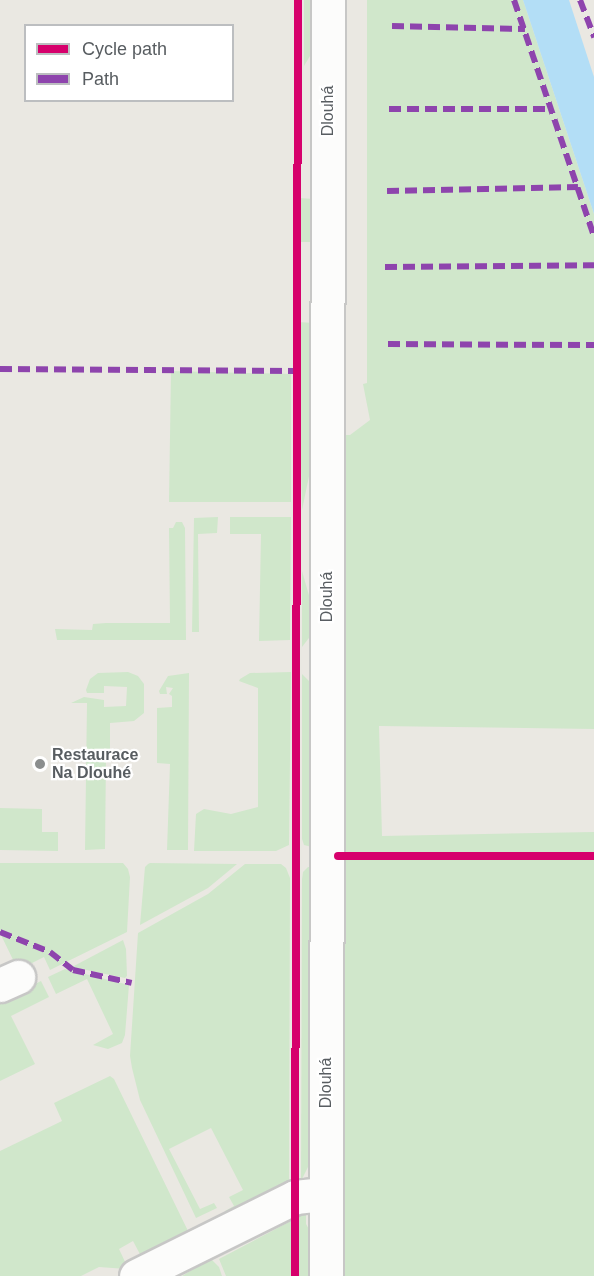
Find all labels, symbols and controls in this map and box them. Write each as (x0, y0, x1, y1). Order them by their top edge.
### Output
legend (24, 24, 234, 102)
text: Cycle path (82, 39, 167, 59)
text: Path (82, 69, 119, 89)
street label: Dlouhá (318, 86, 338, 136)
street label: Dlouhá (317, 572, 337, 622)
place label: Restaurace Na Dlouhé (52, 745, 138, 783)
marker: Restaurace Na Dlouhé (33, 757, 47, 771)
street label: Dlouhá (316, 1058, 336, 1108)

